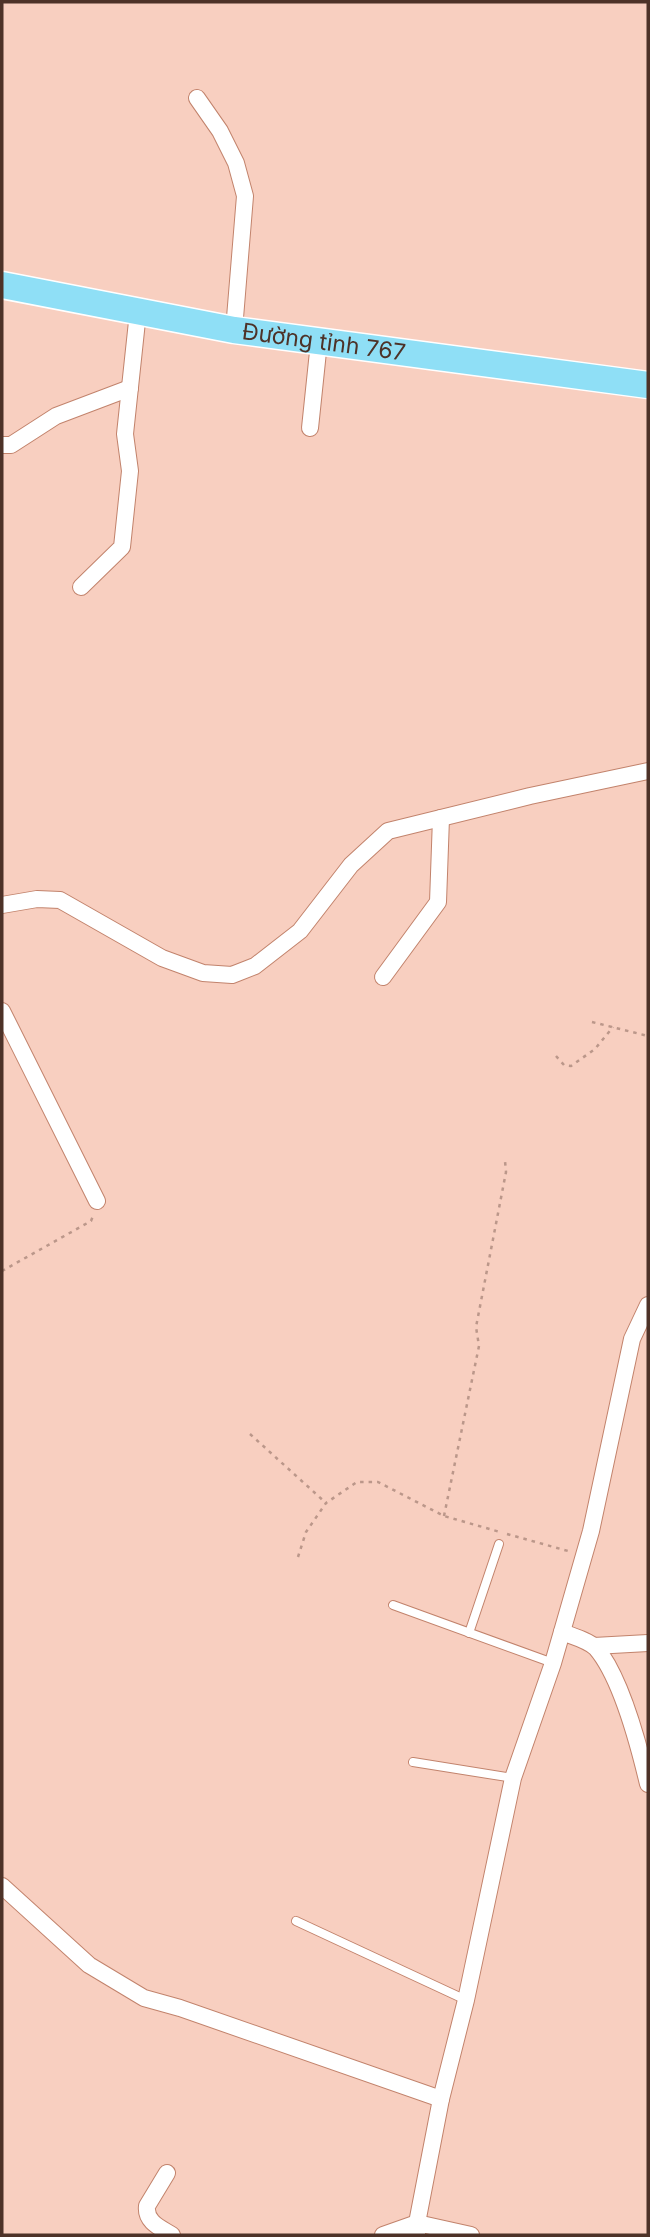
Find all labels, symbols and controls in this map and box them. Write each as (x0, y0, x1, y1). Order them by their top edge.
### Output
street label: Đường tỉnh 767 (240, 317, 407, 367)

